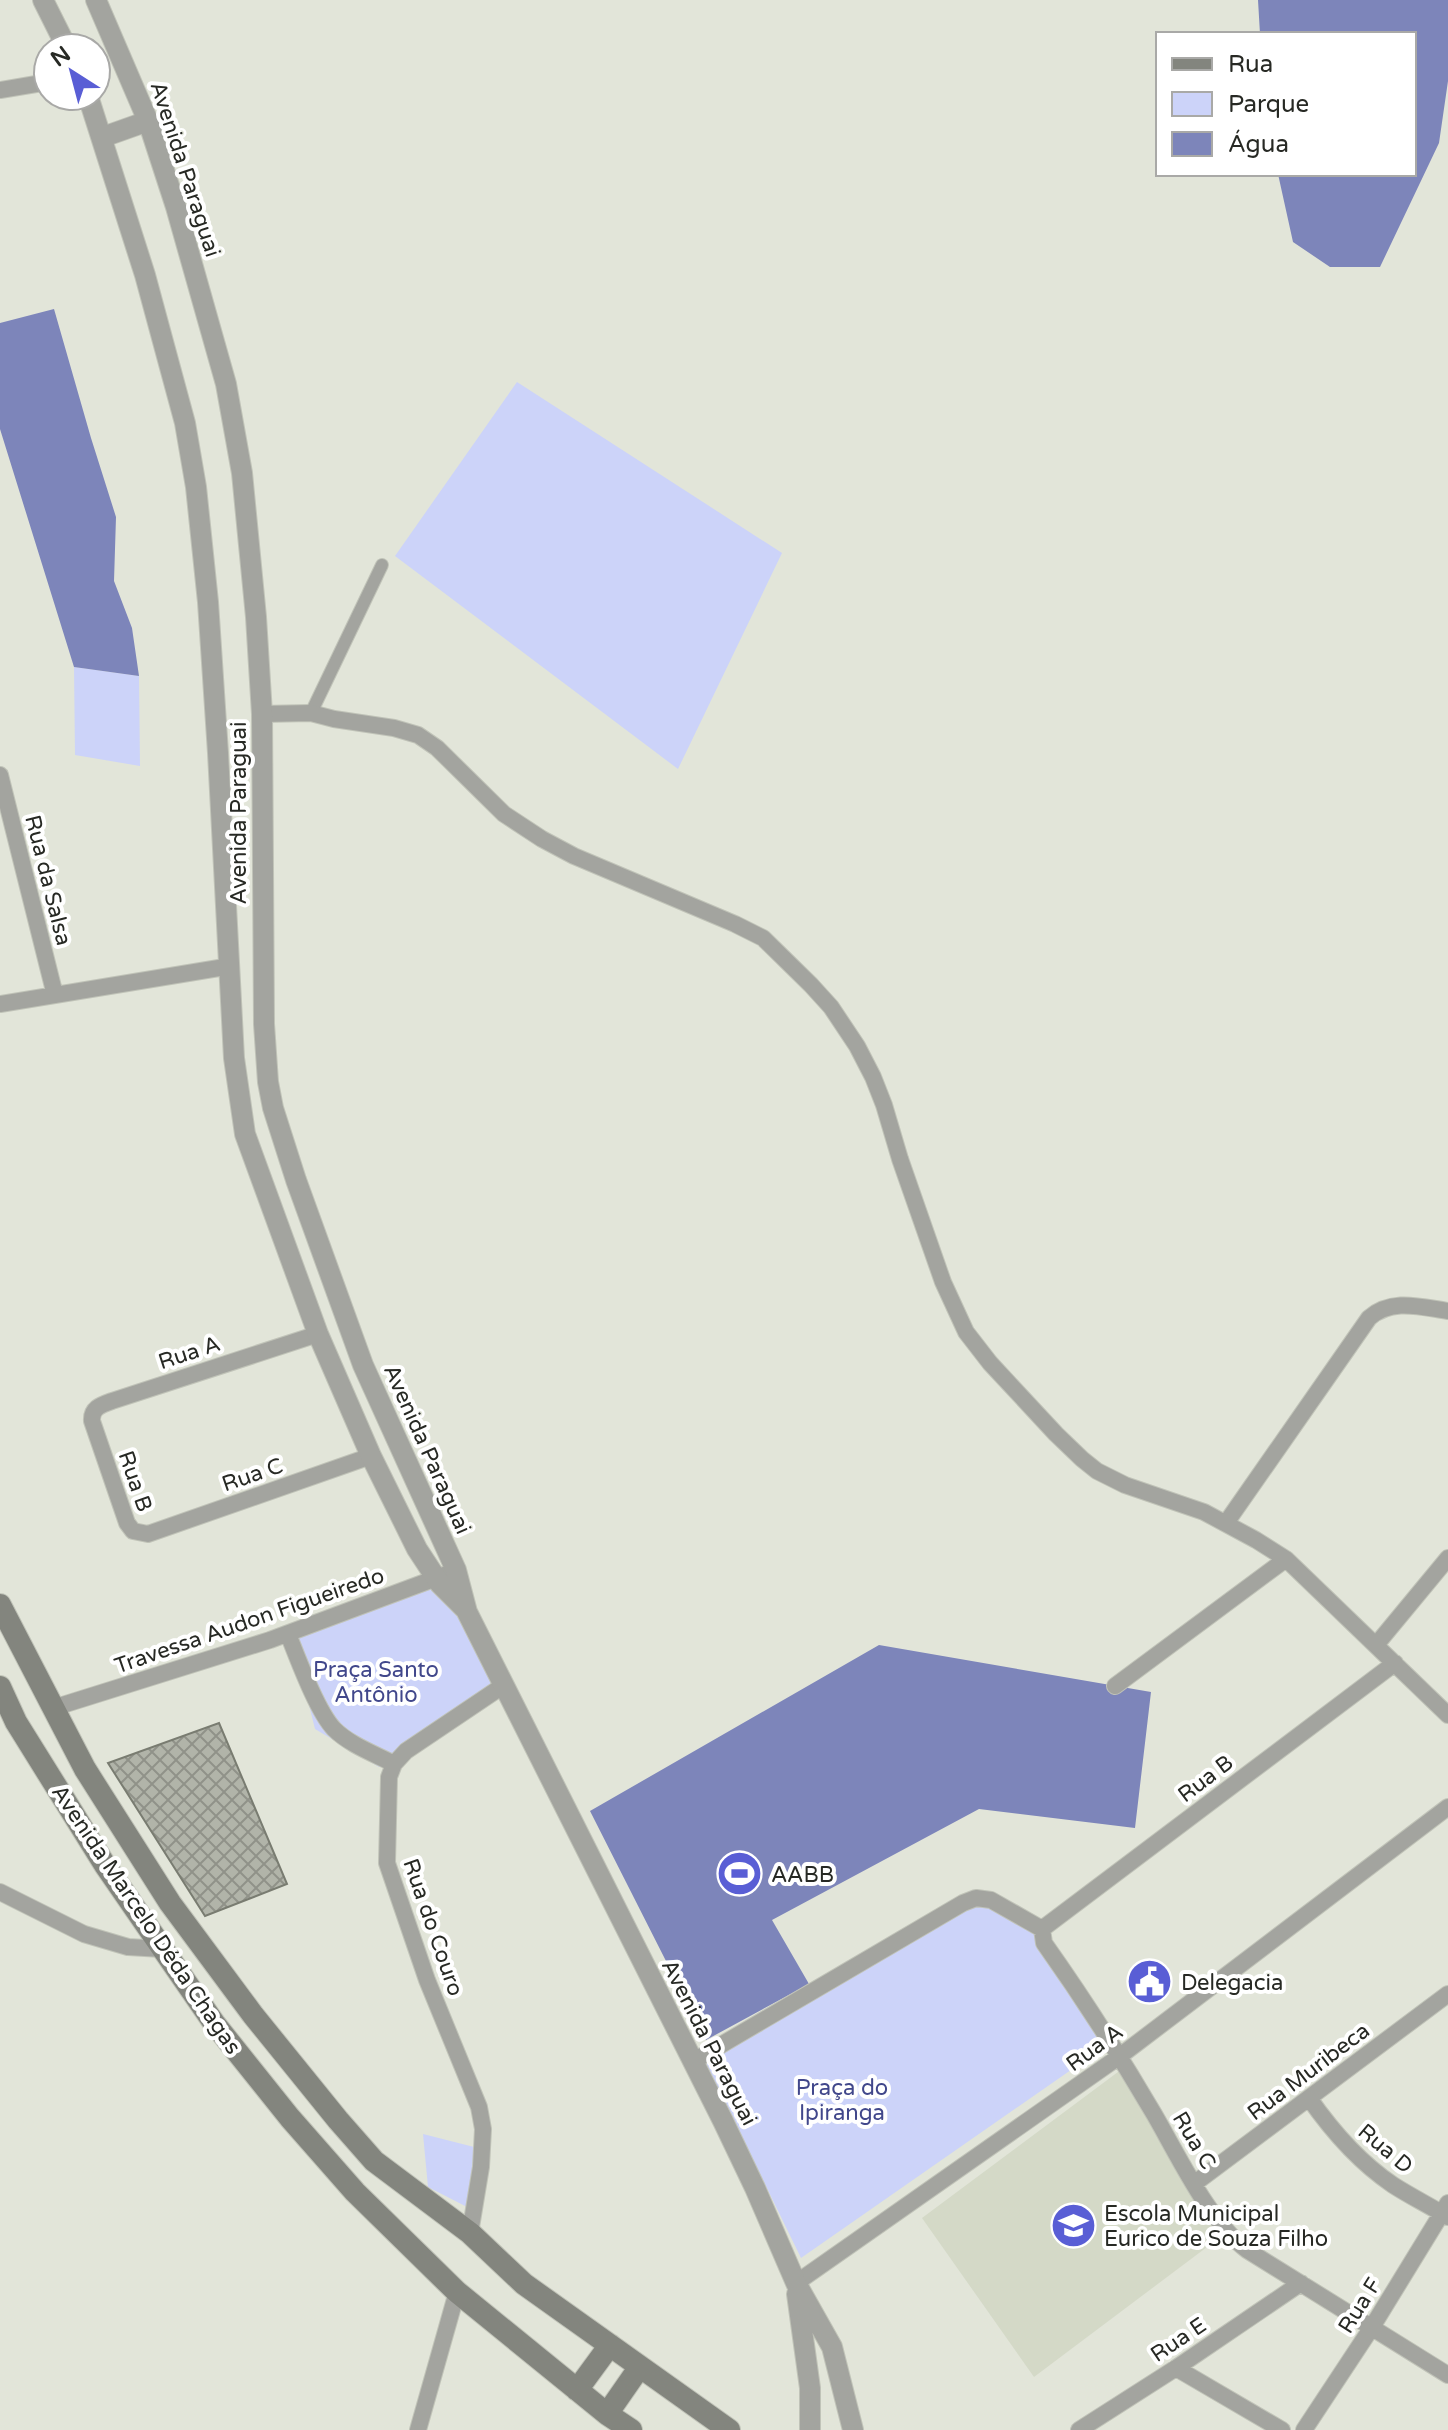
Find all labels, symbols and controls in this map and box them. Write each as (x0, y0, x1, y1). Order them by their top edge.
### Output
north arrow (32, 32, 112, 112)
legend (1156, 32, 1416, 176)
text: N (46, 41, 76, 72)
text: Rua (1228, 50, 1273, 79)
street label: Avenida Paraguai (144, 78, 226, 260)
text: Parque (1228, 90, 1309, 119)
text: Água (1228, 129, 1289, 159)
street label: Avenida Paraguai (226, 722, 252, 904)
street label: Rua da Salsa (19, 812, 77, 948)
street label: Rua A (155, 1331, 224, 1375)
street label: Avenida Paraguai (378, 1361, 476, 1538)
street label: Rua B (113, 1448, 158, 1515)
street label: Rua C (219, 1452, 286, 1497)
street label: Travessa Audon Figueiredo (111, 1563, 388, 1679)
park label: Praça Santo Antônio (313, 1657, 439, 1708)
street label: Rua B (1173, 1750, 1238, 1808)
street label: Avenida Marcelo Déda Chagas (46, 1780, 246, 2059)
sports icon: AABB (716, 1850, 764, 1898)
street label: Rua do Couro (397, 1855, 469, 1999)
place label: AABB (771, 1862, 834, 1888)
street label: Avenida Paraguai (656, 1955, 762, 2130)
public building icon: Delegacia (1126, 1958, 1174, 2006)
place label: Delegacia (1181, 1970, 1283, 1996)
street label: Rua Muribeca (1243, 2018, 1375, 2126)
street label: Rua A (1061, 2019, 1128, 2077)
park label: Praça do Ipiranga (796, 2075, 888, 2126)
street label: Rua C (1167, 2107, 1221, 2174)
street label: Rua D (1353, 2118, 1418, 2179)
place label: Escola Municipal Eurico de Souza Filho (1104, 2201, 1328, 2252)
school or university icon: Escola Municipal Eurico de Souza Filho (1049, 2202, 1097, 2250)
street label: Rua F (1333, 2273, 1387, 2338)
street label: Rua E (1146, 2312, 1211, 2368)

